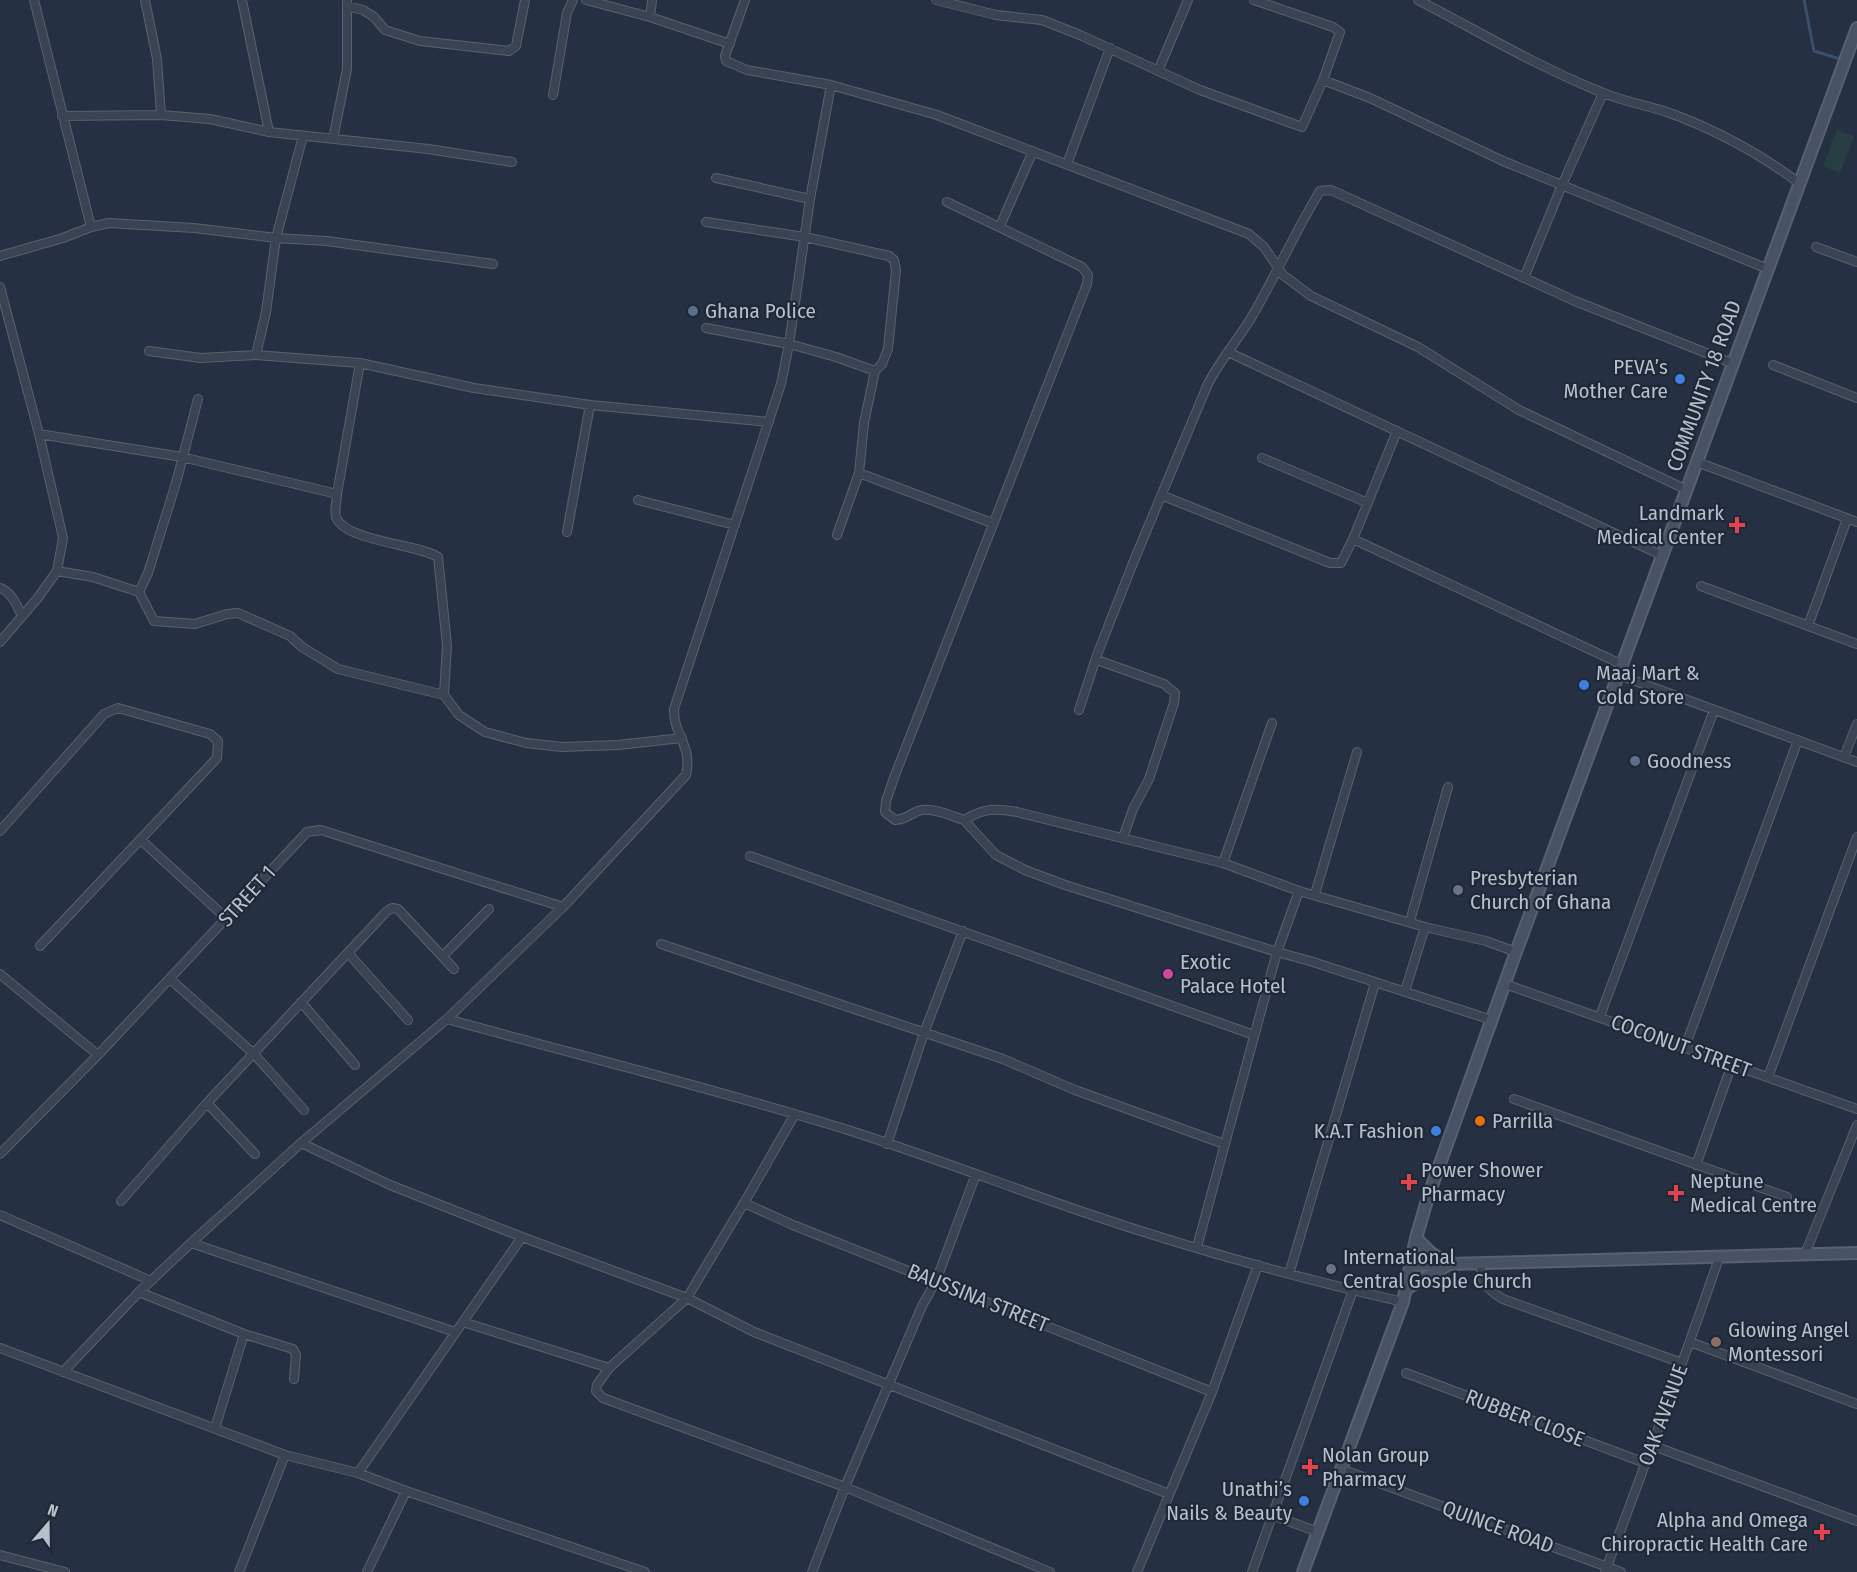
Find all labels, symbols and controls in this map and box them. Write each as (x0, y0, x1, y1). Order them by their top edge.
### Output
street label: COMMUNITY 18 ROAD (1661, 297, 1747, 475)
place label: Ghana Police (705, 298, 816, 324)
marker: Ghana Police (686, 304, 700, 318)
place label: PEVA’s Mother Care (1564, 354, 1668, 404)
marker: PEVA’s Mother Care (1673, 372, 1687, 386)
place label: Landmark Medical Center (1597, 500, 1725, 550)
marker: Landmark Medical Center (1728, 516, 1746, 534)
place label: Maaj Mart & Cold Store (1596, 660, 1700, 710)
marker: Maaj Mart & Cold Store (1577, 678, 1591, 692)
place label: Goodness (1647, 748, 1732, 774)
marker: Goodness (1628, 754, 1642, 768)
street label: STREET 1 (213, 860, 281, 932)
place label: Presbyterian Church of Ghana (1470, 865, 1611, 915)
marker: Presbyterian Church of Ghana (1451, 883, 1465, 897)
place label: Exotic Palace Hotel (1180, 949, 1286, 999)
marker: Exotic Palace Hotel (1161, 967, 1175, 981)
street label: COCONUT STREET (1607, 1009, 1755, 1083)
place label: Parrilla (1492, 1108, 1553, 1134)
marker: Parrilla (1473, 1114, 1487, 1128)
place label: K.A.T Fashion (1314, 1118, 1424, 1144)
marker: K.A.T Fashion (1429, 1124, 1443, 1138)
place label: Power Shower Pharmacy (1421, 1157, 1543, 1207)
place label: Neptune Medical Centre (1690, 1168, 1817, 1218)
marker: Power Shower Pharmacy (1402, 1175, 1416, 1189)
marker: Neptune Medical Centre (1667, 1184, 1685, 1202)
place label: International Central Gosple Church (1343, 1244, 1532, 1294)
street label: BAUSSINA STREET (904, 1258, 1053, 1338)
marker: International Central Gosple Church (1324, 1262, 1338, 1276)
place label: Glowing Angel Montessori (1728, 1317, 1849, 1367)
marker: Glowing Angel Montessori (1709, 1335, 1723, 1349)
street label: OAK AVENUE (1633, 1360, 1693, 1469)
street label: RUBBER CLOSE (1462, 1383, 1588, 1453)
place label: Nolan Group Pharmacy (1322, 1442, 1430, 1492)
marker: Nolan Group Pharmacy (1303, 1460, 1317, 1474)
place label: Unathi’s Nails & Beauty (1166, 1476, 1293, 1526)
north arrow (18, 1494, 78, 1554)
marker: Unathi’s Nails & Beauty (1297, 1494, 1311, 1508)
street label: QUINCE ROAD (1439, 1495, 1557, 1559)
text: N (45, 1500, 61, 1521)
place label: Alpha and Omega Chiropractic Health Care (1601, 1507, 1808, 1557)
marker: Alpha and Omega Chiropractic Health Care (1813, 1523, 1831, 1541)

